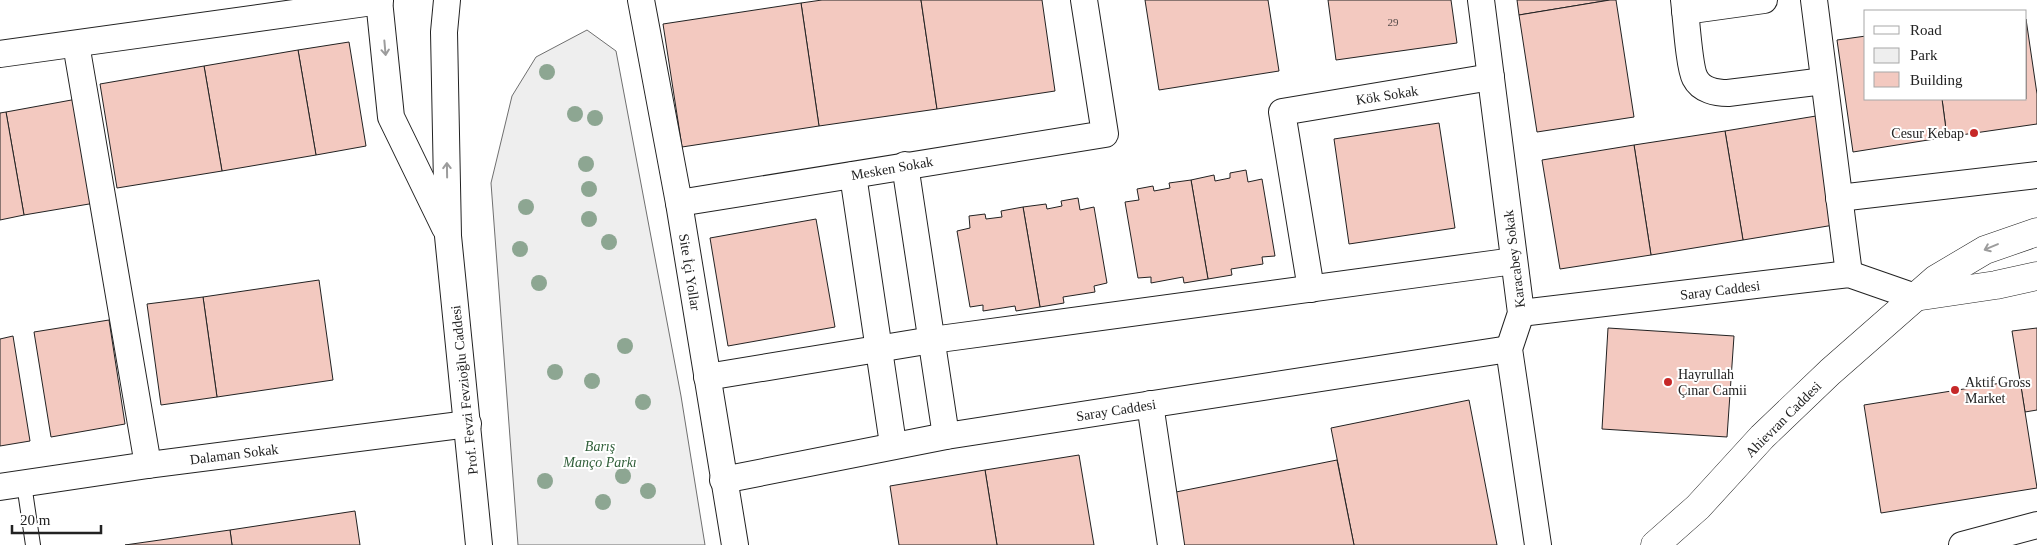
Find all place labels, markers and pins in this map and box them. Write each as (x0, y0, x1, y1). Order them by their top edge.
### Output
place label: Cesur Kebap (1891, 126, 1964, 141)
marker: Cesur Kebap (1968, 127, 1980, 139)
place label: Hayrullah Çınar Camii (1678, 367, 1747, 398)
place label: Aktif Gross Market (1965, 375, 2031, 406)
marker: Hayrullah Çınar Camii (1662, 376, 1674, 388)
marker: Aktif Gross Market (1949, 384, 1961, 396)

